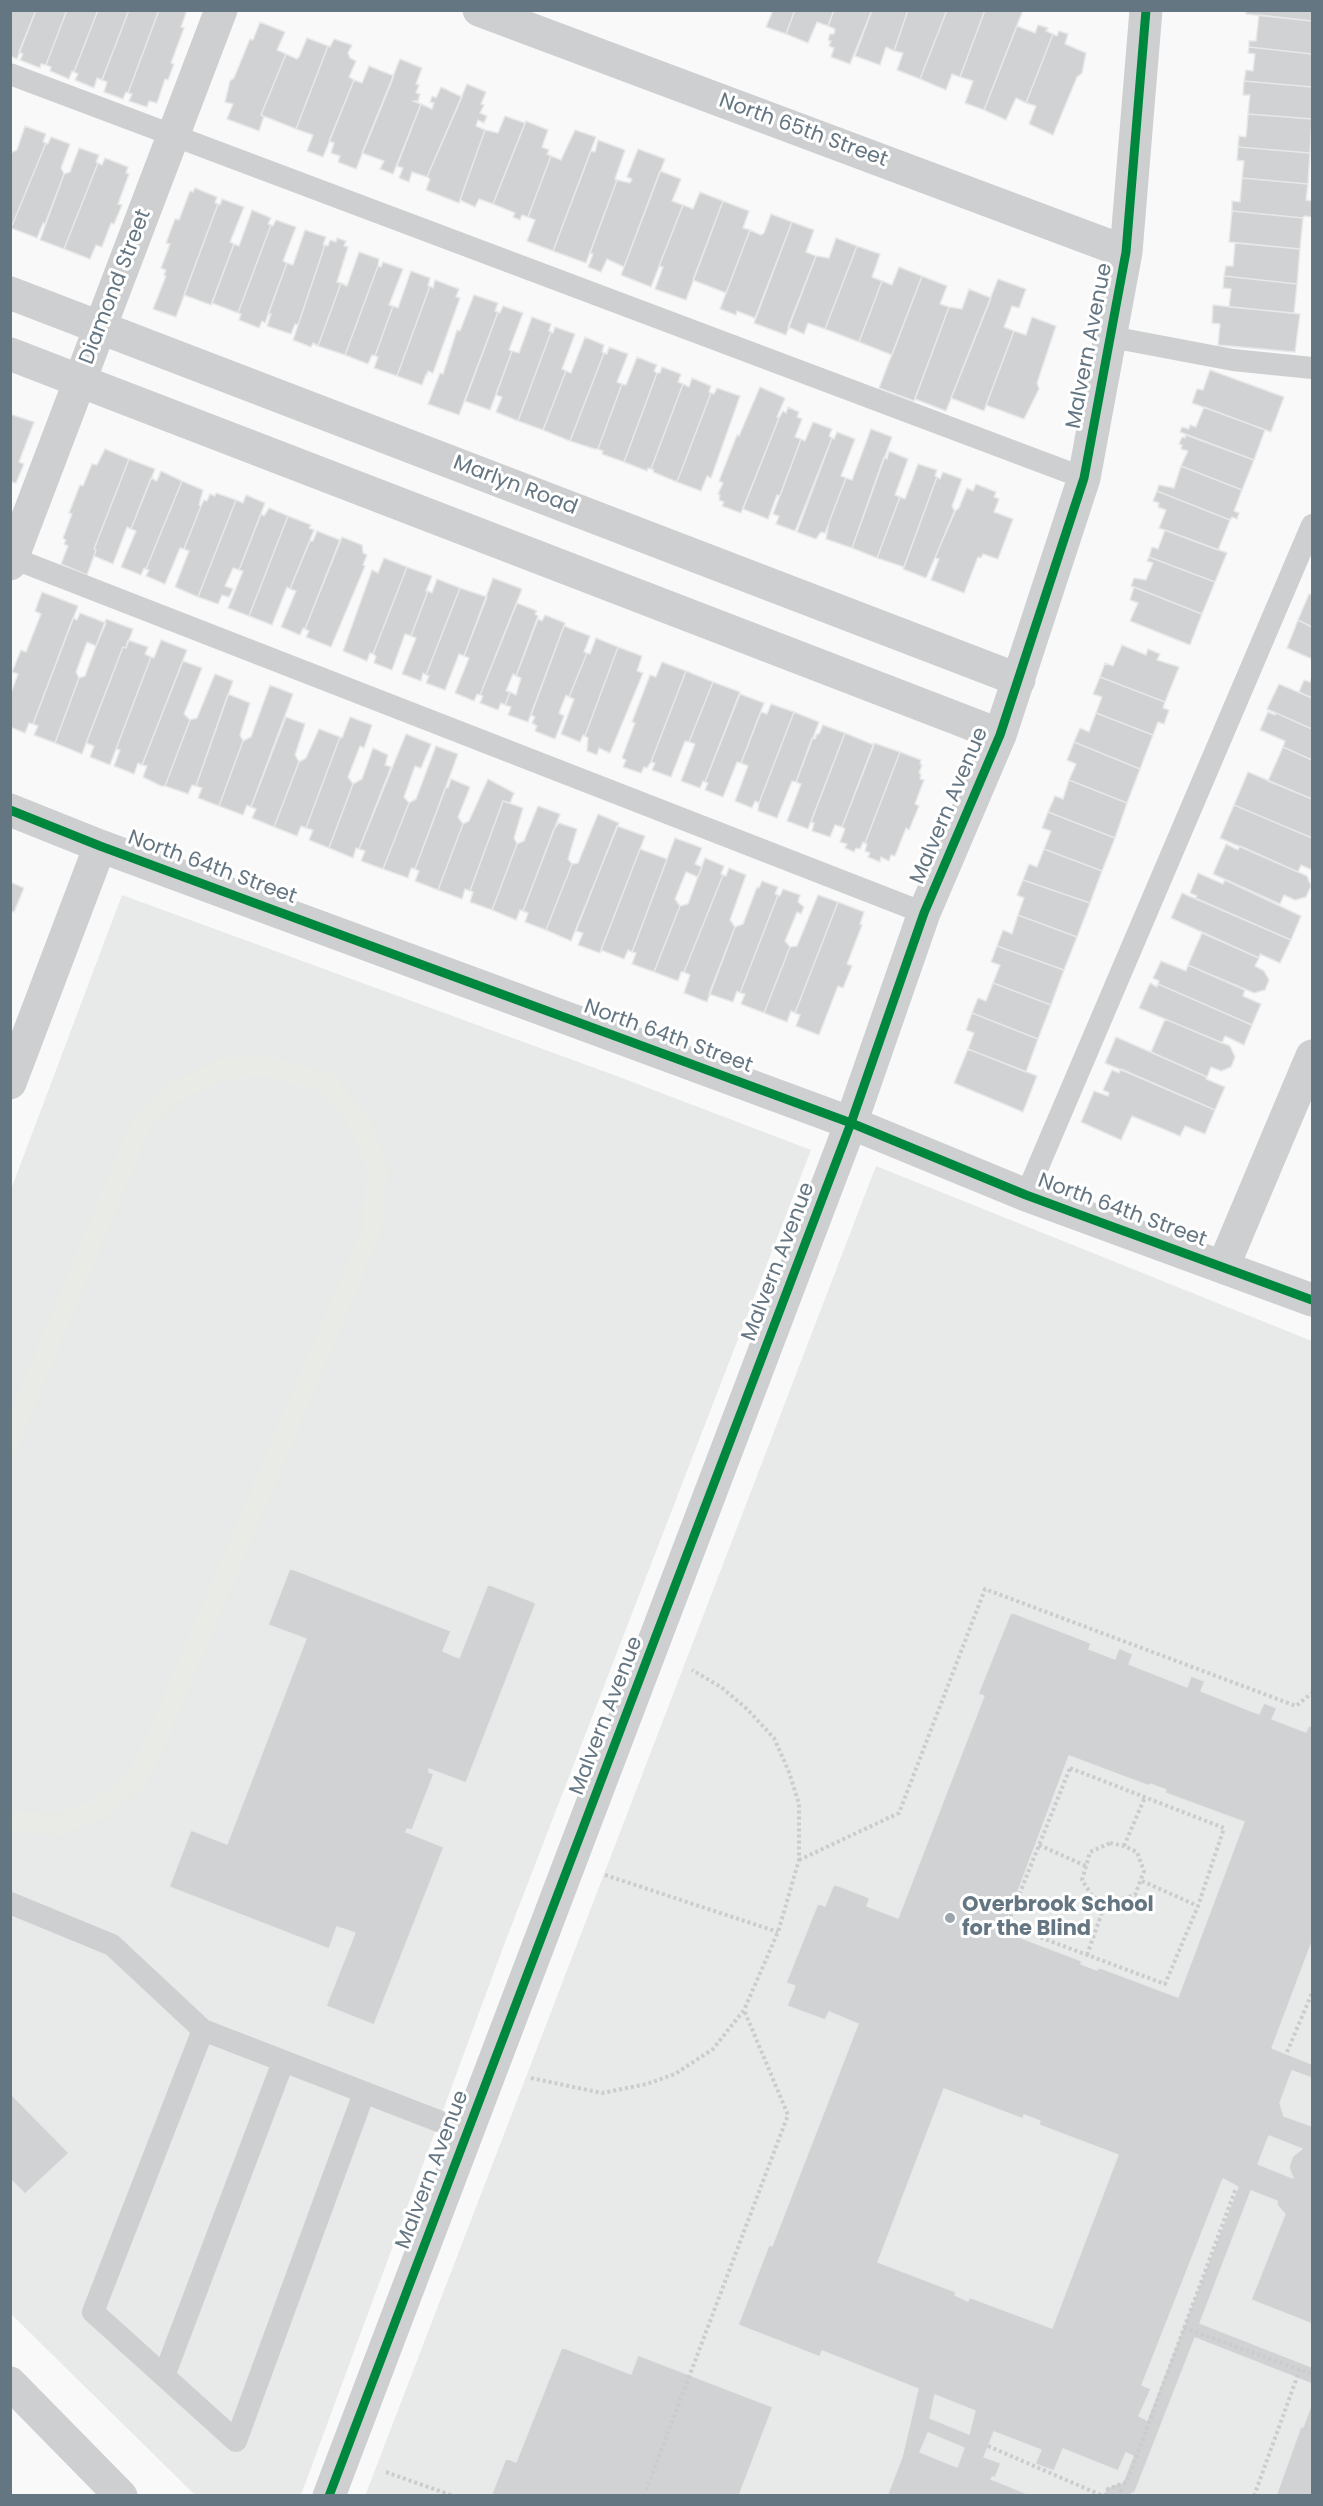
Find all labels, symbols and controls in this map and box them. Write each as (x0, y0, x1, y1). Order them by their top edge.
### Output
street label: North 65th Street (715, 89, 891, 173)
street label: Diamond Street (75, 206, 157, 368)
street label: Malvern Avenue (1062, 261, 1118, 431)
street label: Marlyn Road (449, 451, 581, 521)
street label: Malvern Avenue (906, 724, 994, 888)
street label: North 64th Street (124, 826, 300, 910)
street label: North 64th Street (580, 995, 756, 1079)
street label: North 64th Street (1034, 1169, 1210, 1253)
street label: Malvern Avenue (737, 1179, 821, 1345)
street label: Malvern Avenue (565, 1633, 649, 1799)
place label: Overbrook School for the Blind (962, 1893, 1154, 1943)
marker: Overbrook School for the Blind (943, 1911, 957, 1925)
street label: Malvern Avenue (391, 2087, 475, 2253)

